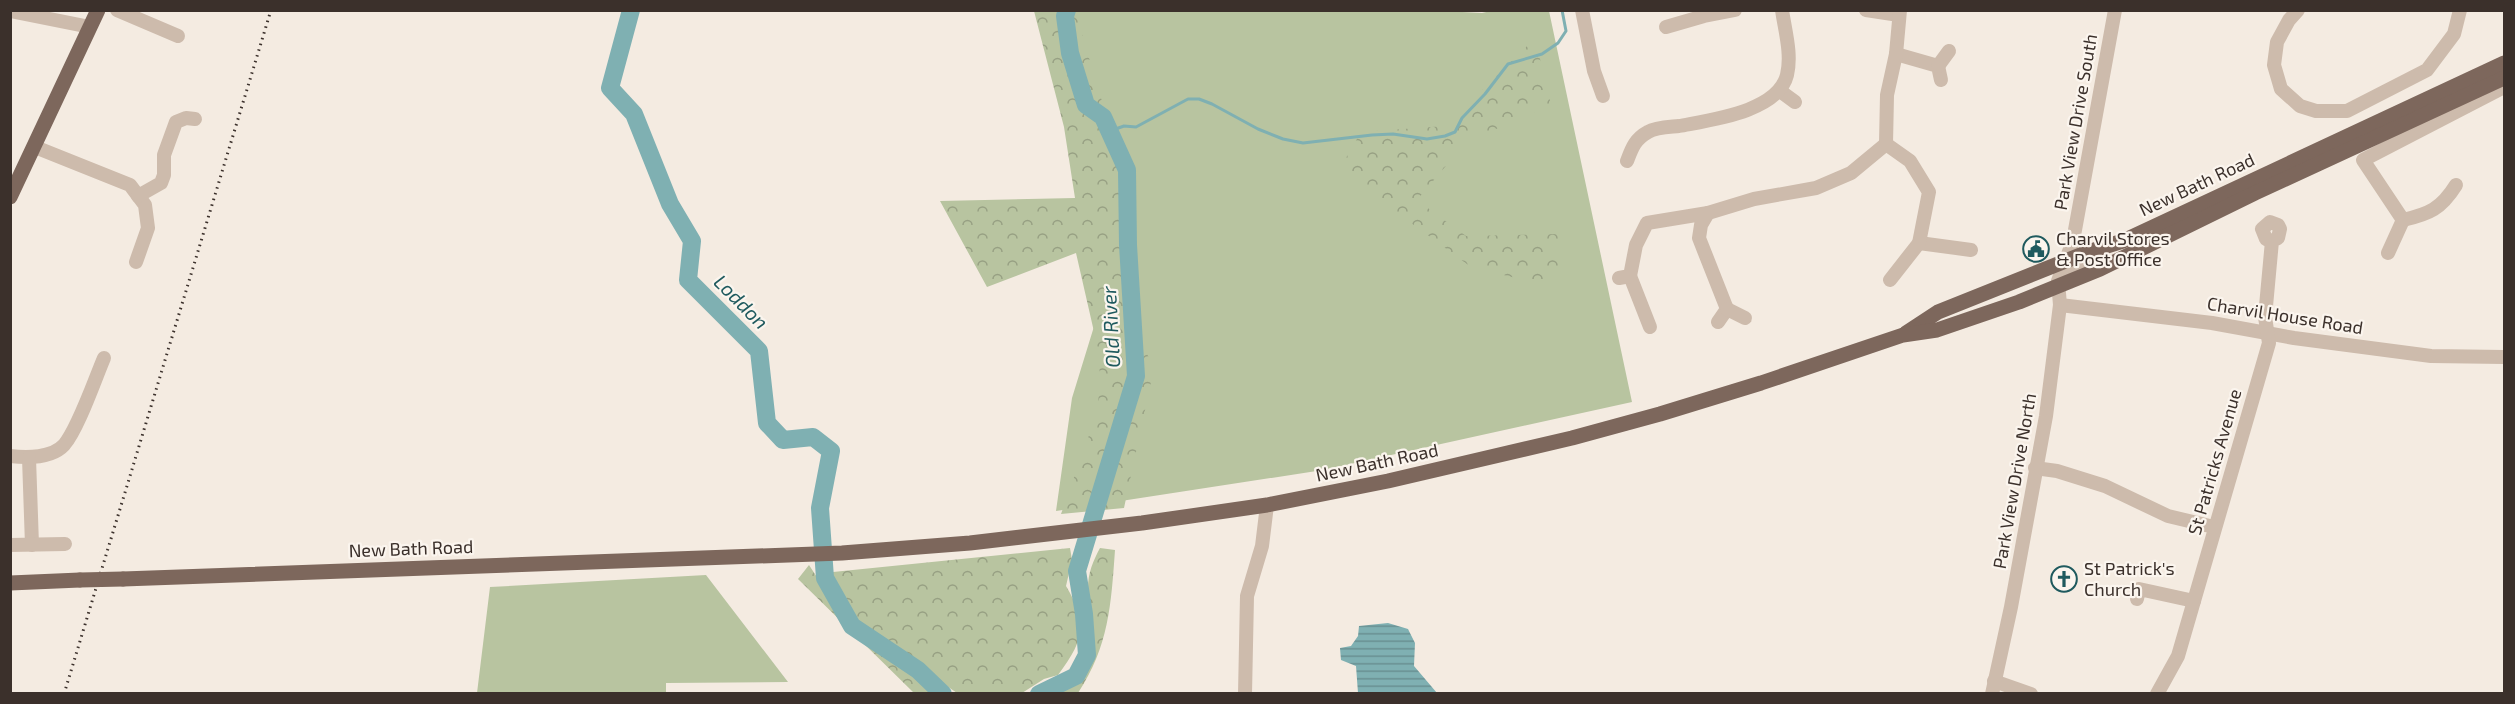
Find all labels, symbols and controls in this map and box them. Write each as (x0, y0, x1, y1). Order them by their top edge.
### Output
street label: Park View Drive South (2049, 32, 2101, 212)
street label: New Bath Road (2135, 148, 2258, 220)
place label: Charvil Stores & Post Office (2056, 227, 2170, 270)
public building icon: Charvil Stores & Post Office (2021, 234, 2051, 264)
water label: Loddon (710, 269, 774, 333)
water label: Old River (1096, 285, 1124, 368)
street label: Charvil House Road (2206, 292, 2365, 338)
street label: St Patricks Avenue (2183, 386, 2245, 537)
street label: Park View Drive North (1988, 391, 2040, 570)
street label: New Bath Road (1314, 438, 1440, 486)
street label: New Bath Road (348, 535, 474, 561)
place label: St Patrick's Church (2084, 557, 2175, 600)
church icon: St Patrick's Church (2049, 564, 2079, 594)

